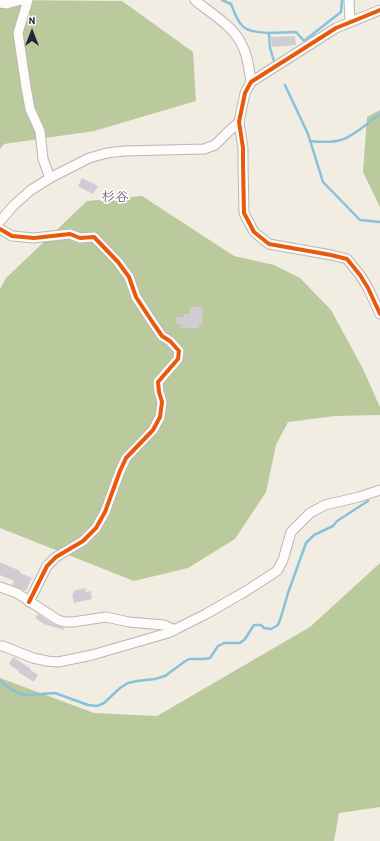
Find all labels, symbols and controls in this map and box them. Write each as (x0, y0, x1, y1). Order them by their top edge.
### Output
north arrow (12, 12, 52, 52)
text: N (29, 13, 35, 27)
district label: 杉谷 (101, 189, 129, 205)

